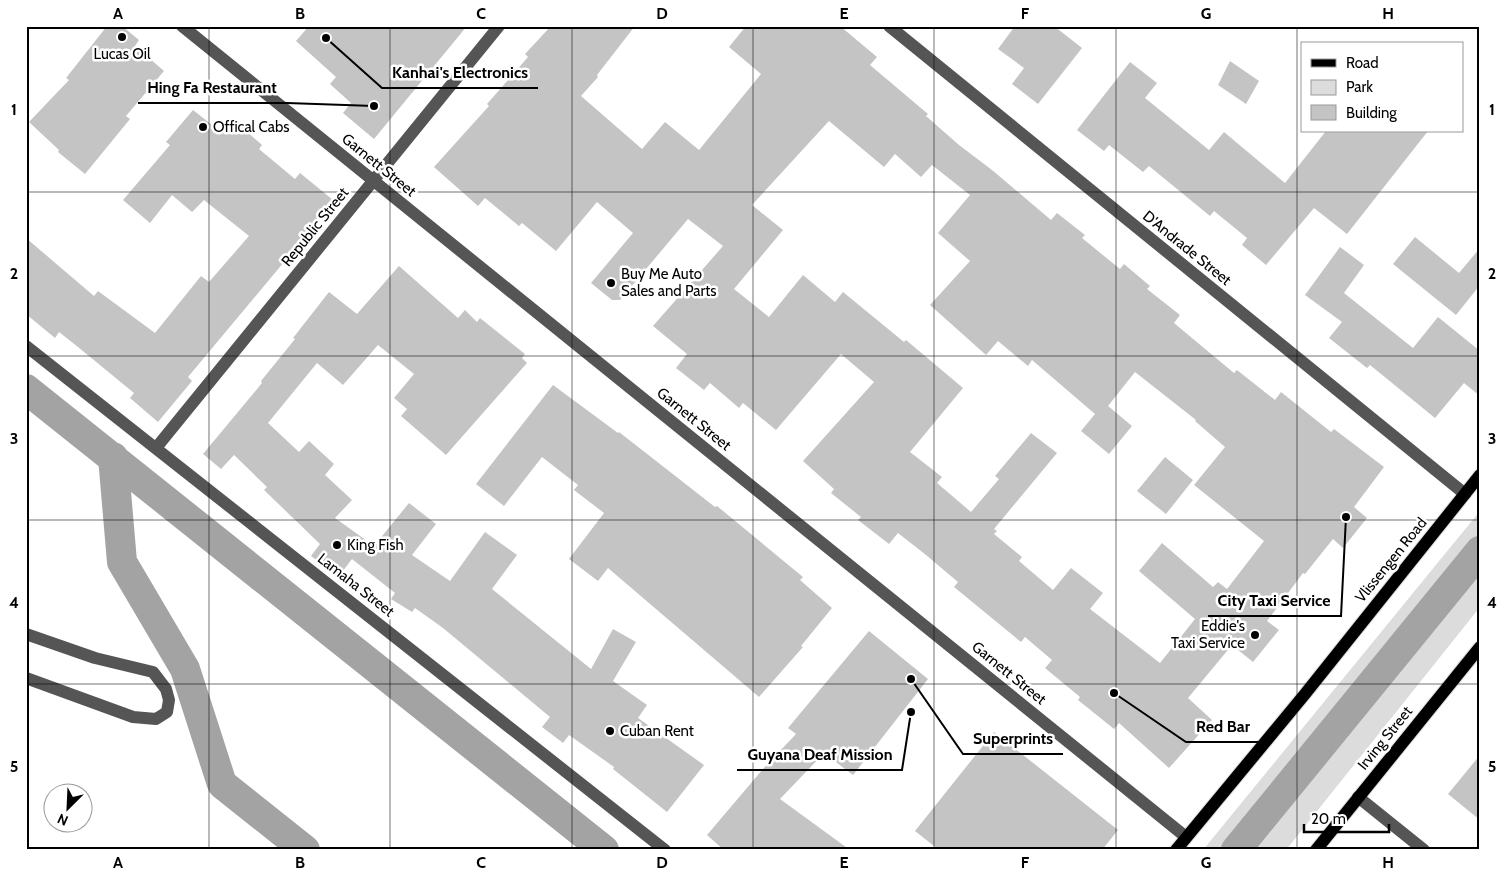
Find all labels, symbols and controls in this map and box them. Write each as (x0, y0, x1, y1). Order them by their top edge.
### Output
text: A (113, 4, 123, 23)
text: B (295, 4, 305, 23)
text: C (476, 4, 486, 23)
text: D (656, 4, 668, 23)
text: E (839, 4, 849, 23)
text: F (1021, 4, 1030, 23)
text: G (1201, 4, 1211, 23)
text: H (1382, 4, 1394, 23)
marker: Lucas Oil (116, 31, 128, 43)
legend (1301, 42, 1464, 132)
place label: Lucas Oil (93, 45, 151, 63)
text: Road (1346, 54, 1379, 72)
callout: Kanhai's Electronics (382, 57, 538, 88)
text: Kanhai's Electronics (392, 63, 528, 82)
callout: Hing Fa Restaurant (138, 72, 287, 103)
text: Hing Fa Restaurant (147, 78, 277, 97)
text: Park (1346, 78, 1373, 96)
text: 1 (11, 100, 17, 119)
text: 1 (1489, 100, 1495, 119)
text: Building (1346, 104, 1397, 122)
place label: Offical Cabs (213, 118, 289, 136)
marker: Offical Cabs (197, 121, 209, 133)
street label: Garnett Street (338, 130, 420, 200)
street label: Republic Street (278, 184, 352, 270)
street label: D'Andrade Street (1139, 207, 1235, 289)
text: 2 (10, 264, 18, 283)
text: 2 (1488, 264, 1496, 283)
place label: Buy Me Auto Sales and Parts (621, 265, 717, 300)
marker: Buy Me Auto Sales and Parts (605, 277, 617, 289)
street label: Garnett Street (653, 384, 735, 454)
text: 3 (10, 429, 18, 448)
text: 3 (1488, 429, 1496, 448)
street label: Vlissengen Road (1351, 514, 1431, 606)
place label: King Fish (347, 536, 404, 554)
marker: King Fish (331, 539, 343, 551)
street label: Lamaha Street (314, 549, 398, 621)
callout: City Taxi Service (1208, 585, 1341, 616)
text: City Taxi Service (1218, 591, 1330, 610)
text: 4 (9, 593, 19, 612)
text: 4 (1487, 593, 1497, 612)
place label: Eddie's Taxi Service (1171, 617, 1245, 652)
marker: Eddie's Taxi Service (1249, 629, 1261, 641)
street label: Garnett Street (968, 638, 1050, 708)
street label: Irving Street (1354, 703, 1416, 773)
callout: Red Bar (1186, 711, 1260, 742)
text: Red Bar (1196, 717, 1251, 736)
place label: Cuban Rent (620, 722, 694, 740)
callout: Superprints (963, 723, 1063, 754)
marker: Cuban Rent (604, 725, 616, 737)
text: Superprints (973, 729, 1053, 748)
callout: Guyana Deaf Mission (737, 739, 902, 770)
text: Guyana Deaf Mission (747, 745, 893, 764)
text: 5 (10, 757, 18, 776)
text: 5 (1488, 757, 1496, 776)
north arrow (42, 784, 92, 834)
scale bar (1304, 801, 1388, 833)
text: N (55, 810, 71, 830)
text: 20 m (1311, 810, 1346, 828)
text: A (113, 853, 123, 872)
text: B (295, 853, 305, 872)
text: C (476, 853, 486, 872)
text: D (656, 853, 668, 872)
text: E (839, 853, 849, 872)
text: F (1021, 853, 1030, 872)
text: G (1201, 853, 1211, 872)
text: H (1382, 853, 1394, 872)

